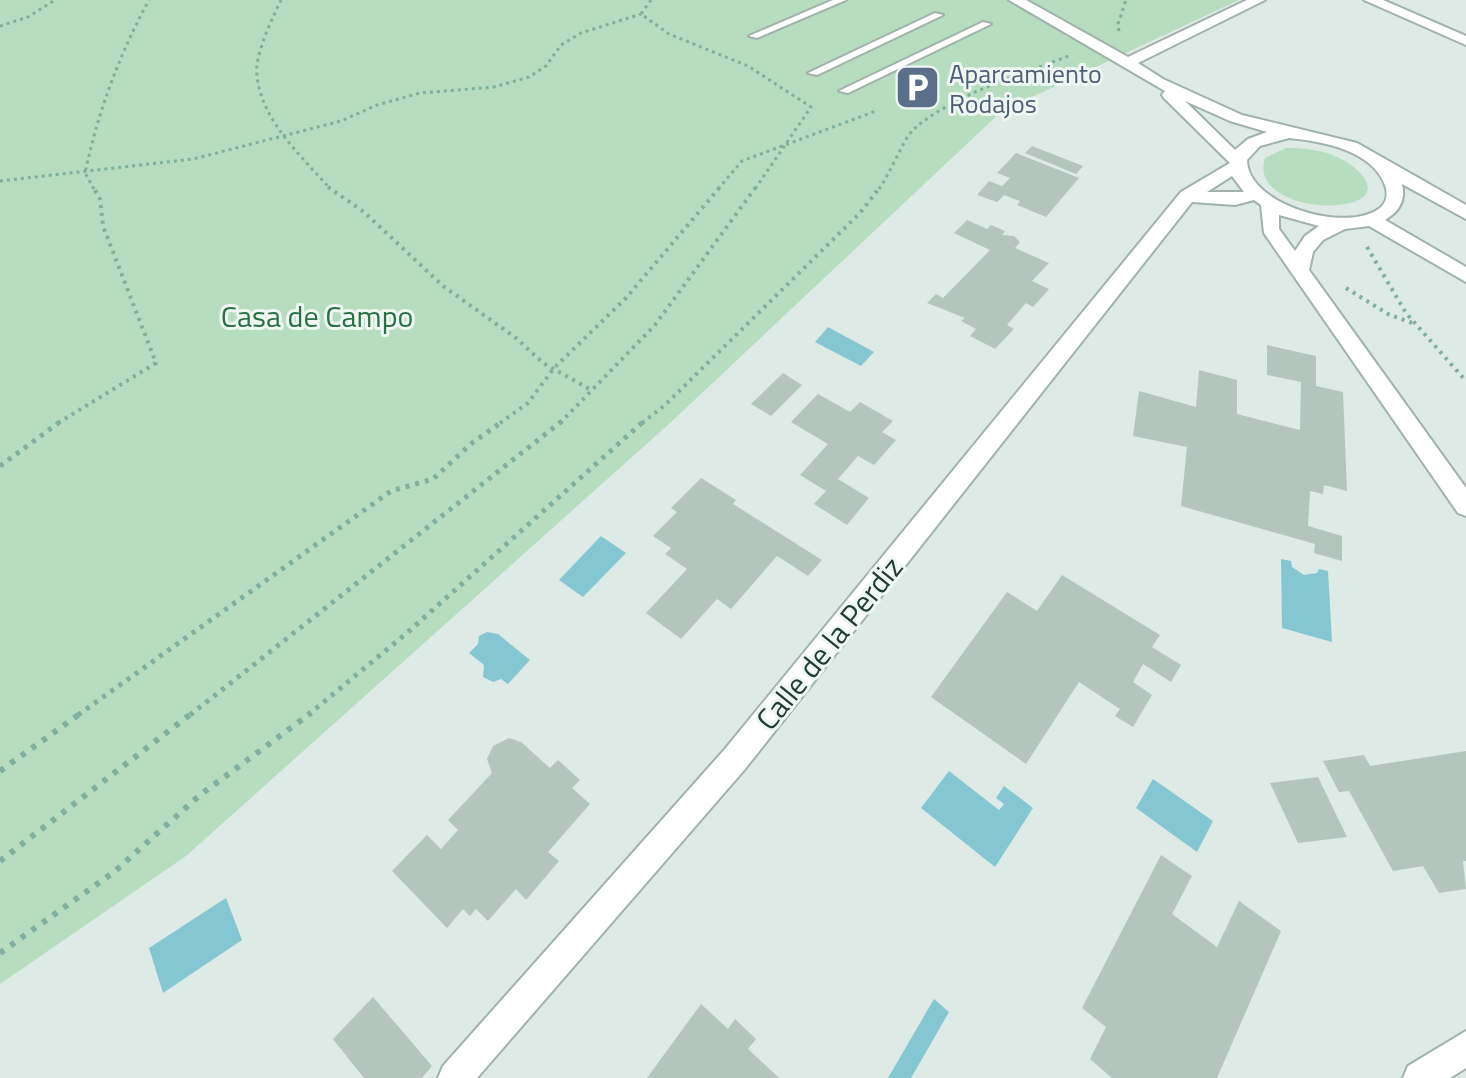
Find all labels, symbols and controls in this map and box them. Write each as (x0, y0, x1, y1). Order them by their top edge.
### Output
place label: Aparcamiento Rodajos (949, 54, 1102, 123)
parking icon: Aparcamiento Rodajos (894, 64, 942, 112)
park label: Casa de Campo (221, 293, 413, 339)
street label: Calle de la Perdiz (744, 546, 914, 740)

